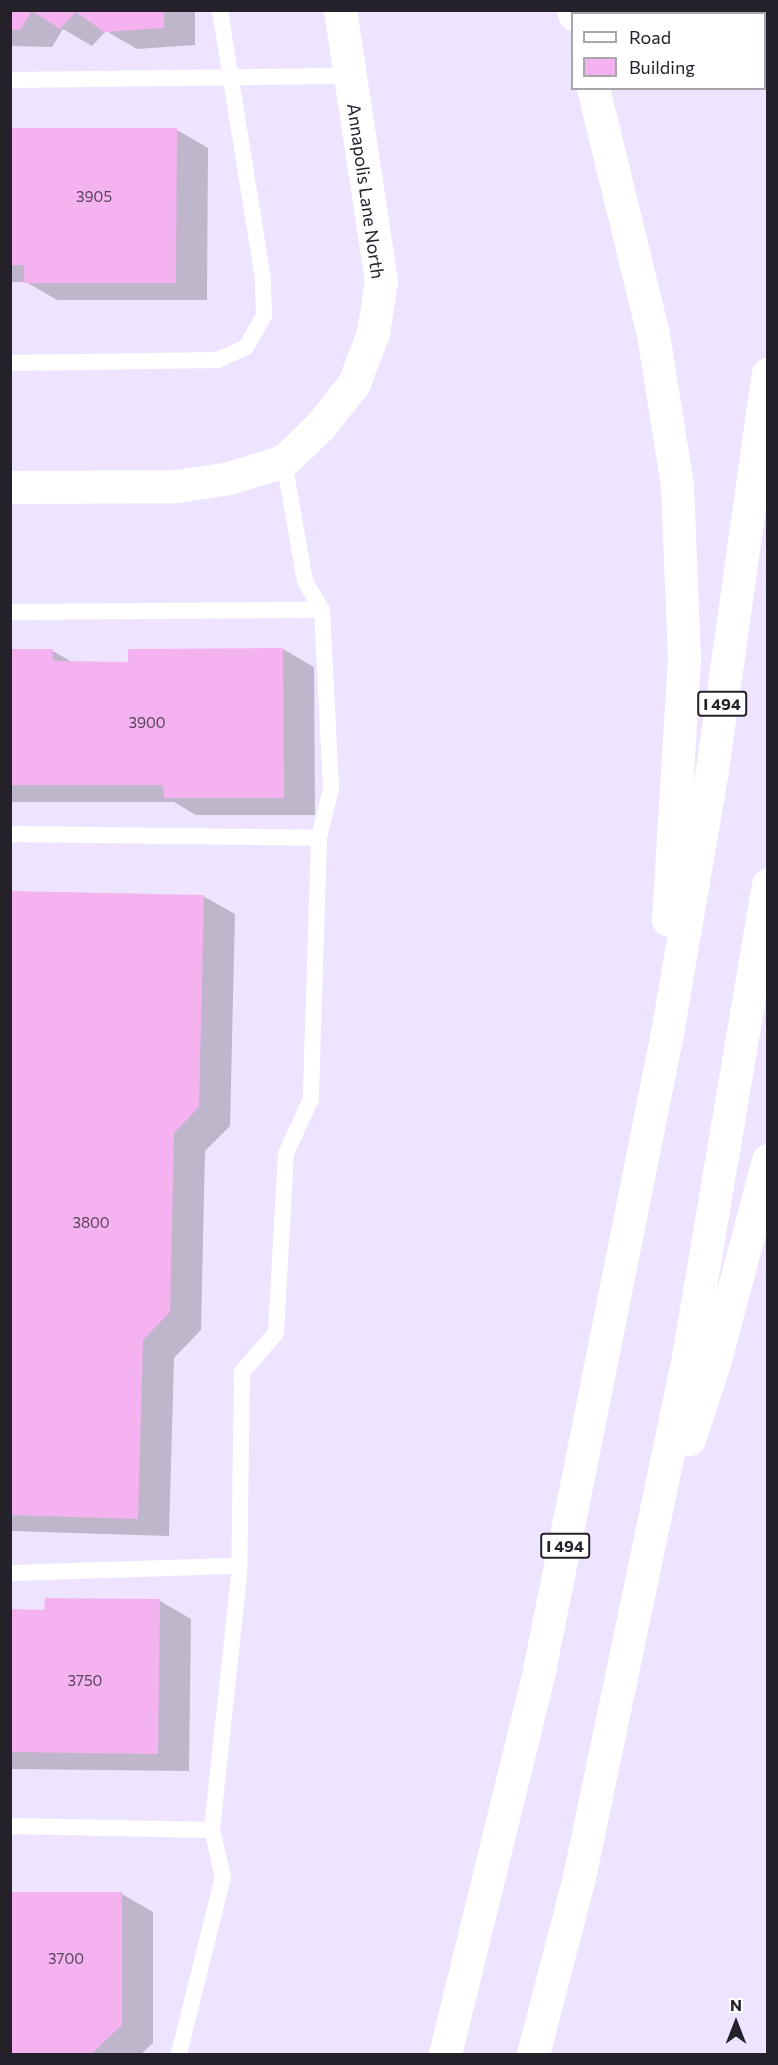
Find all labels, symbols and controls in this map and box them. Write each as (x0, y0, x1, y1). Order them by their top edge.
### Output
legend (571, 12, 766, 90)
text: Road (629, 26, 671, 48)
text: Building (629, 56, 695, 78)
street label: Annapolis Lane North (343, 102, 389, 280)
house number: 3905 (76, 188, 112, 206)
road number: I 494 (696, 691, 748, 717)
house number: 3900 (128, 714, 166, 732)
house number: 3800 (72, 1214, 110, 1232)
road number: I 494 (540, 1533, 590, 1559)
house number: 3750 (68, 1672, 102, 1690)
house number: 3700 (48, 1950, 84, 1968)
north arrow (706, 1993, 766, 2053)
text: N (730, 1995, 742, 2014)

